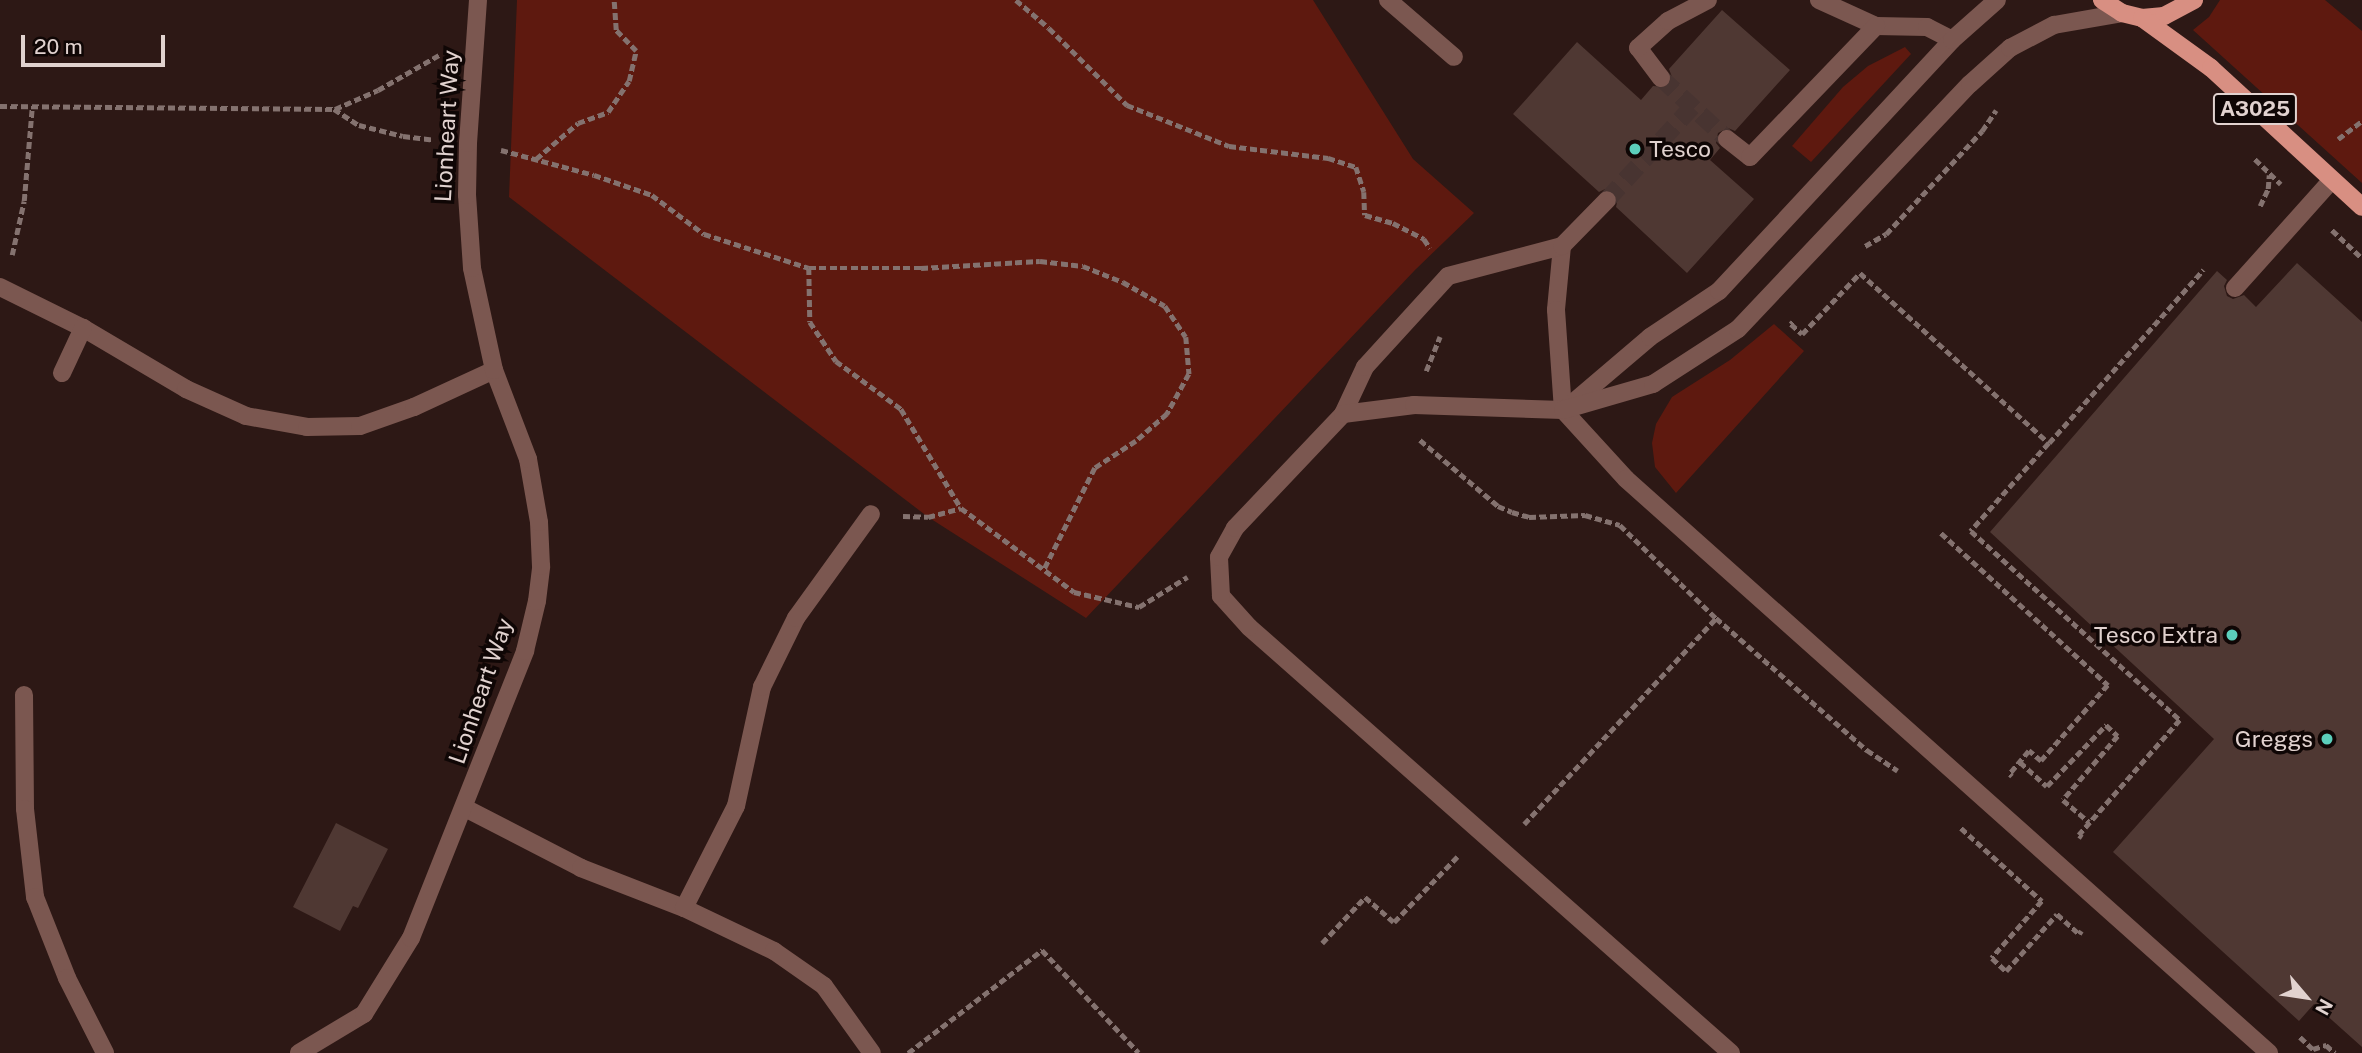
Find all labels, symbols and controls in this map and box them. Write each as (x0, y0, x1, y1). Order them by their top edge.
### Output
scale bar (24, 21, 168, 65)
text: 20 m (34, 34, 83, 59)
street label: Lionheart Way (429, 49, 465, 203)
road number: A3025 (2211, 92, 2299, 126)
place label: Tesco (1649, 135, 1711, 163)
marker: Tesco (1627, 141, 1643, 157)
street label: Lionheart Way (443, 614, 519, 768)
place label: Tesco Extra (2094, 621, 2218, 649)
marker: Tesco Extra (2224, 627, 2240, 643)
place label: Greggs (2235, 725, 2313, 753)
marker: Greggs (2319, 731, 2335, 747)
north arrow (2271, 962, 2341, 1032)
text: N (2311, 995, 2338, 1019)

